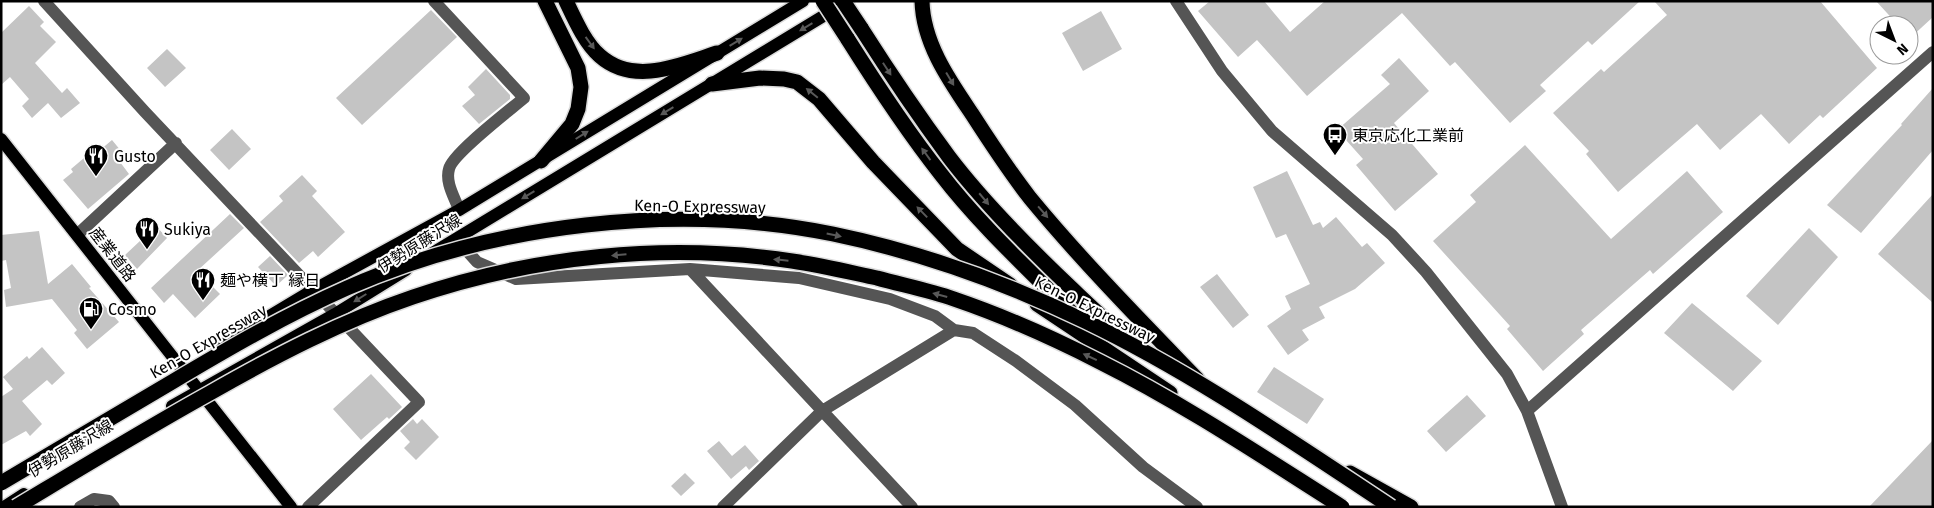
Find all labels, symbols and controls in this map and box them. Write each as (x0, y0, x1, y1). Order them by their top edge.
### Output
north arrow (1869, 15, 1919, 65)
one-way arrow (800, 22, 813, 31)
one-way arrow (585, 36, 595, 50)
one-way arrow (730, 37, 743, 46)
text: N (1893, 40, 1912, 59)
one-way arrow (883, 62, 892, 76)
one-way arrow (946, 71, 954, 86)
one-way arrow (806, 88, 819, 99)
one-way arrow (661, 106, 674, 115)
bus stop icon: 東京応化工業前 (1322, 122, 1348, 156)
place label: 東京応化工業前 (1352, 126, 1464, 145)
one-way arrow (575, 130, 589, 139)
restaurant icon: Gusto (83, 143, 109, 177)
place label: Gusto (114, 147, 156, 166)
one-way arrow (921, 148, 931, 161)
one-way arrow (522, 190, 535, 199)
one-way arrow (979, 192, 990, 205)
street label: Ken-O Expressway (634, 196, 766, 217)
one-way arrow (1037, 206, 1048, 218)
one-way arrow (916, 207, 928, 219)
street label: 伊勢原藤沢線 (374, 210, 465, 277)
restaurant icon: Sukiya (134, 216, 160, 250)
place label: Sukiya (164, 220, 211, 239)
street label: 産業道路 (85, 223, 140, 285)
one-way arrow (826, 231, 841, 239)
one-way arrow (611, 252, 627, 260)
one-way arrow (773, 256, 789, 264)
restaurant icon: 麺や横丁 縁日 (190, 267, 216, 301)
place label: 麺や横丁 縁日 (220, 271, 320, 290)
street label: Ken-O Expressway (1031, 272, 1158, 347)
one-way arrow (932, 291, 947, 299)
one-way arrow (353, 294, 366, 303)
fuel station icon: Cosmo (78, 296, 104, 330)
place label: Cosmo (108, 300, 157, 319)
street label: Ken-O Expressway (147, 300, 270, 383)
one-way arrow (1083, 353, 1097, 361)
street label: 伊勢原藤沢線 (24, 416, 116, 481)

